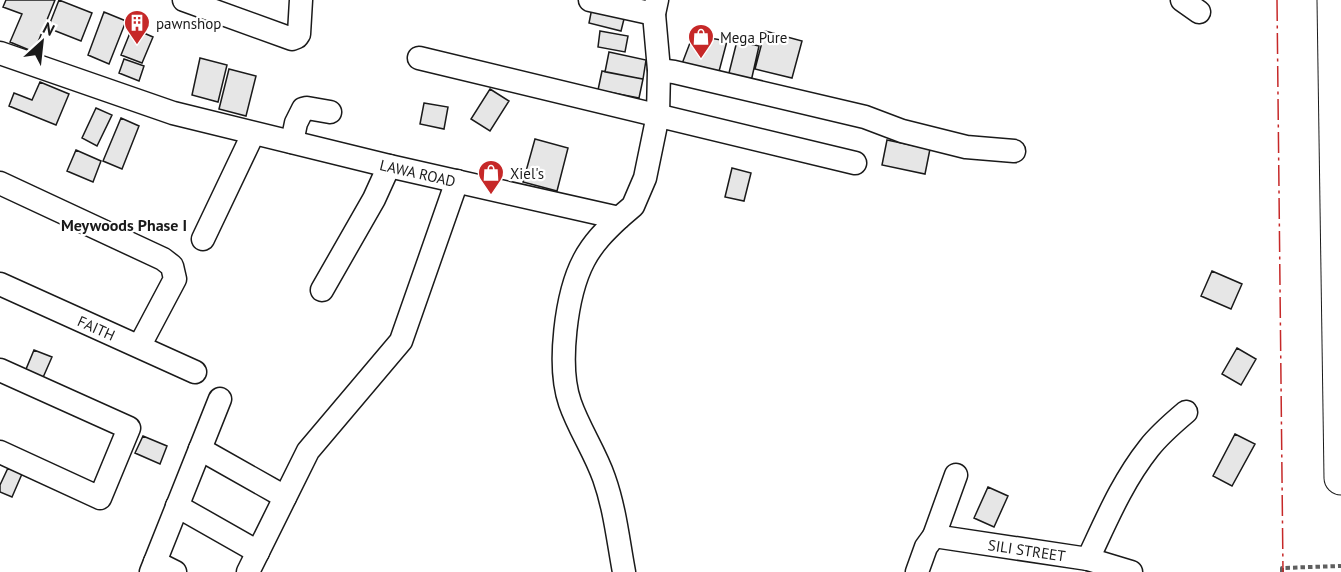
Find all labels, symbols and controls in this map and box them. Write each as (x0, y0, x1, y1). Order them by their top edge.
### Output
building icon: pawnshop (122, 8, 152, 46)
north arrow (12, 12, 72, 72)
place label: pawnshop (156, 14, 221, 33)
text: N (40, 17, 58, 40)
shop icon: Mega Pure (686, 22, 716, 60)
place label: Mega Pure (720, 28, 788, 47)
street label: LAWA ROAD (378, 155, 457, 190)
shop icon: Xiel's (476, 158, 506, 196)
place label: Xiel's (510, 164, 544, 183)
district label: Meywoods Phase I (61, 215, 187, 235)
street label: FAITH (75, 311, 118, 344)
street label: SILI STREET (987, 535, 1068, 565)

